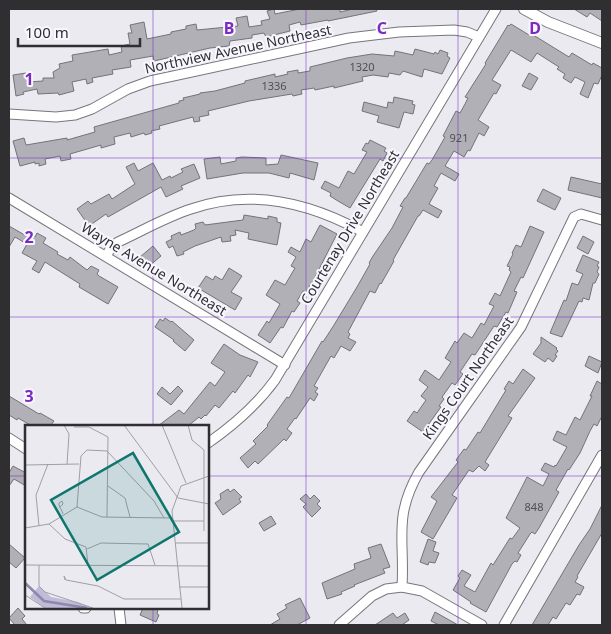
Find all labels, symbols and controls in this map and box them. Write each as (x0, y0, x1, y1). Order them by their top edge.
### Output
scale bar (18, 15, 140, 47)
text: B (224, 17, 234, 39)
text: C (377, 17, 387, 39)
text: D (529, 17, 541, 39)
street label: Northview Avenue Northeast (143, 19, 333, 78)
text: 100 m (25, 22, 69, 42)
house number: 1320 (349, 59, 375, 74)
text: 1 (24, 68, 34, 90)
house number: 1336 (261, 78, 287, 93)
house number: 921 (450, 130, 468, 145)
street label: Courtenay Drive Northeast (296, 146, 403, 307)
street label: Wayne Avenue Northeast (78, 217, 231, 320)
text: 2 (24, 226, 34, 248)
street label: Kings Court Northeast (418, 312, 517, 443)
text: 3 (24, 385, 34, 407)
inset map (25, 425, 209, 609)
house number: 848 (525, 499, 543, 514)

